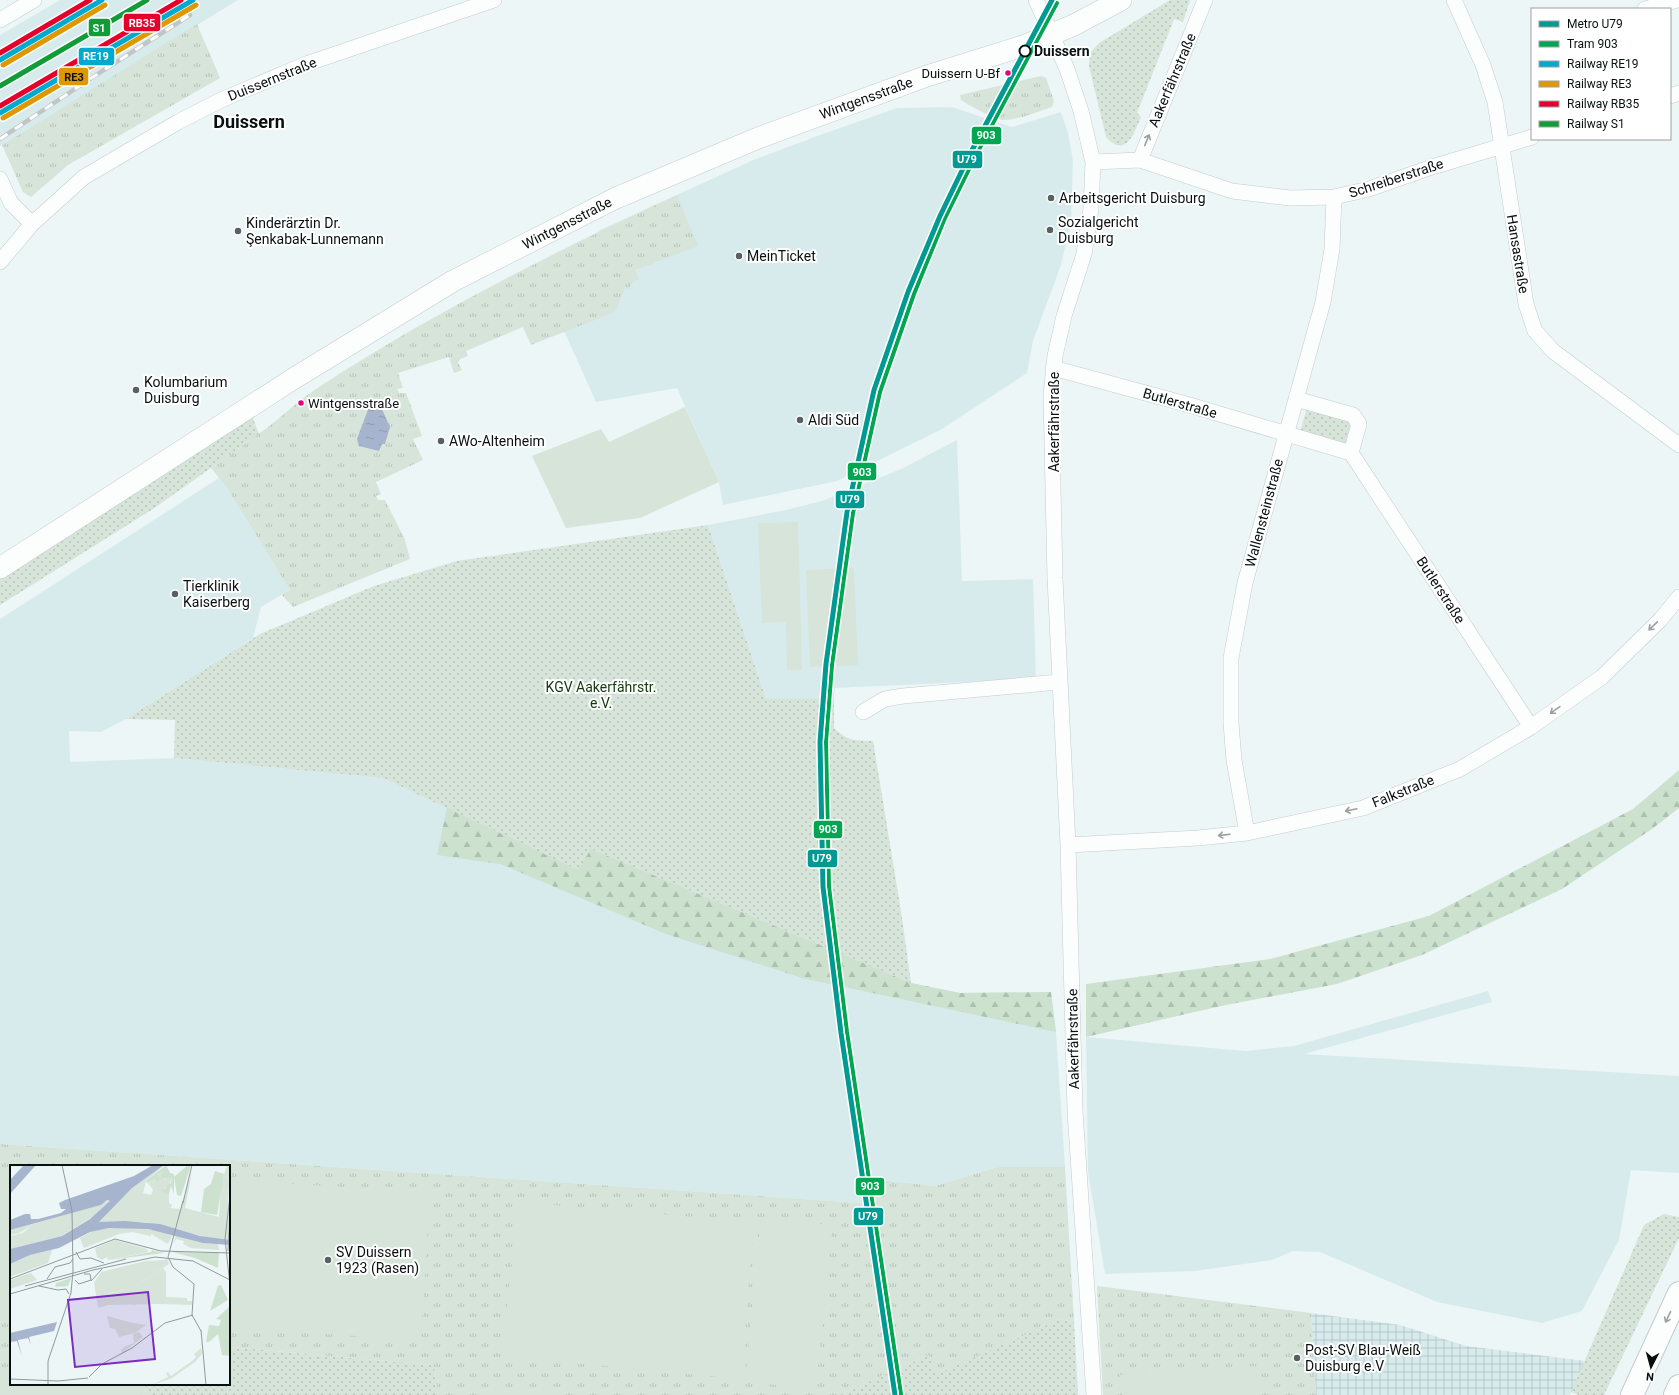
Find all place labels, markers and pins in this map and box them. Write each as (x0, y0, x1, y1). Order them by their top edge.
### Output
place label: Duissern (1034, 43, 1090, 59)
marker: Duissern (1018, 44, 1032, 58)
place label: Duissern U-Bf (921, 66, 1000, 81)
marker: Duissern U-Bf (1003, 68, 1013, 78)
place label: Arbeitsgericht Duisburg (1059, 190, 1206, 206)
marker: Arbeitsgericht Duisburg (1046, 193, 1056, 203)
place label: Sozialgericht Duisburg (1058, 214, 1139, 246)
place label: Kinderärztin Dr. Şenkabak-Lunnemann (246, 215, 384, 247)
marker: Sozialgericht Duisburg (1045, 225, 1055, 235)
marker: Kinderärztin Dr. Şenkabak-Lunnemann (233, 226, 243, 236)
place label: MeinTicket (747, 248, 816, 264)
marker: MeinTicket (734, 251, 744, 261)
place label: Kolumbarium Duisburg (144, 374, 228, 406)
marker: Kolumbarium Duisburg (131, 385, 141, 395)
place label: Wintgensstraße (308, 396, 399, 411)
marker: Wintgensstraße (296, 398, 306, 408)
place label: Aldi Süd (808, 412, 859, 428)
marker: Aldi Süd (795, 415, 805, 425)
place label: AWo-Altenheim (449, 433, 545, 449)
marker: AWo-Altenheim (436, 436, 446, 446)
place label: Tierklinik Kaiserberg (183, 578, 250, 610)
marker: Tierklinik Kaiserberg (170, 589, 180, 599)
place label: SV Duissern 1923 (Rasen) (336, 1244, 419, 1277)
marker: SV Duissern 1923 (Rasen) (323, 1255, 333, 1265)
place label: Post-SV Blau-Weiß Duisburg e.V (1305, 1342, 1421, 1374)
marker: Post-SV Blau-Weiß Duisburg e.V (1292, 1353, 1302, 1363)

